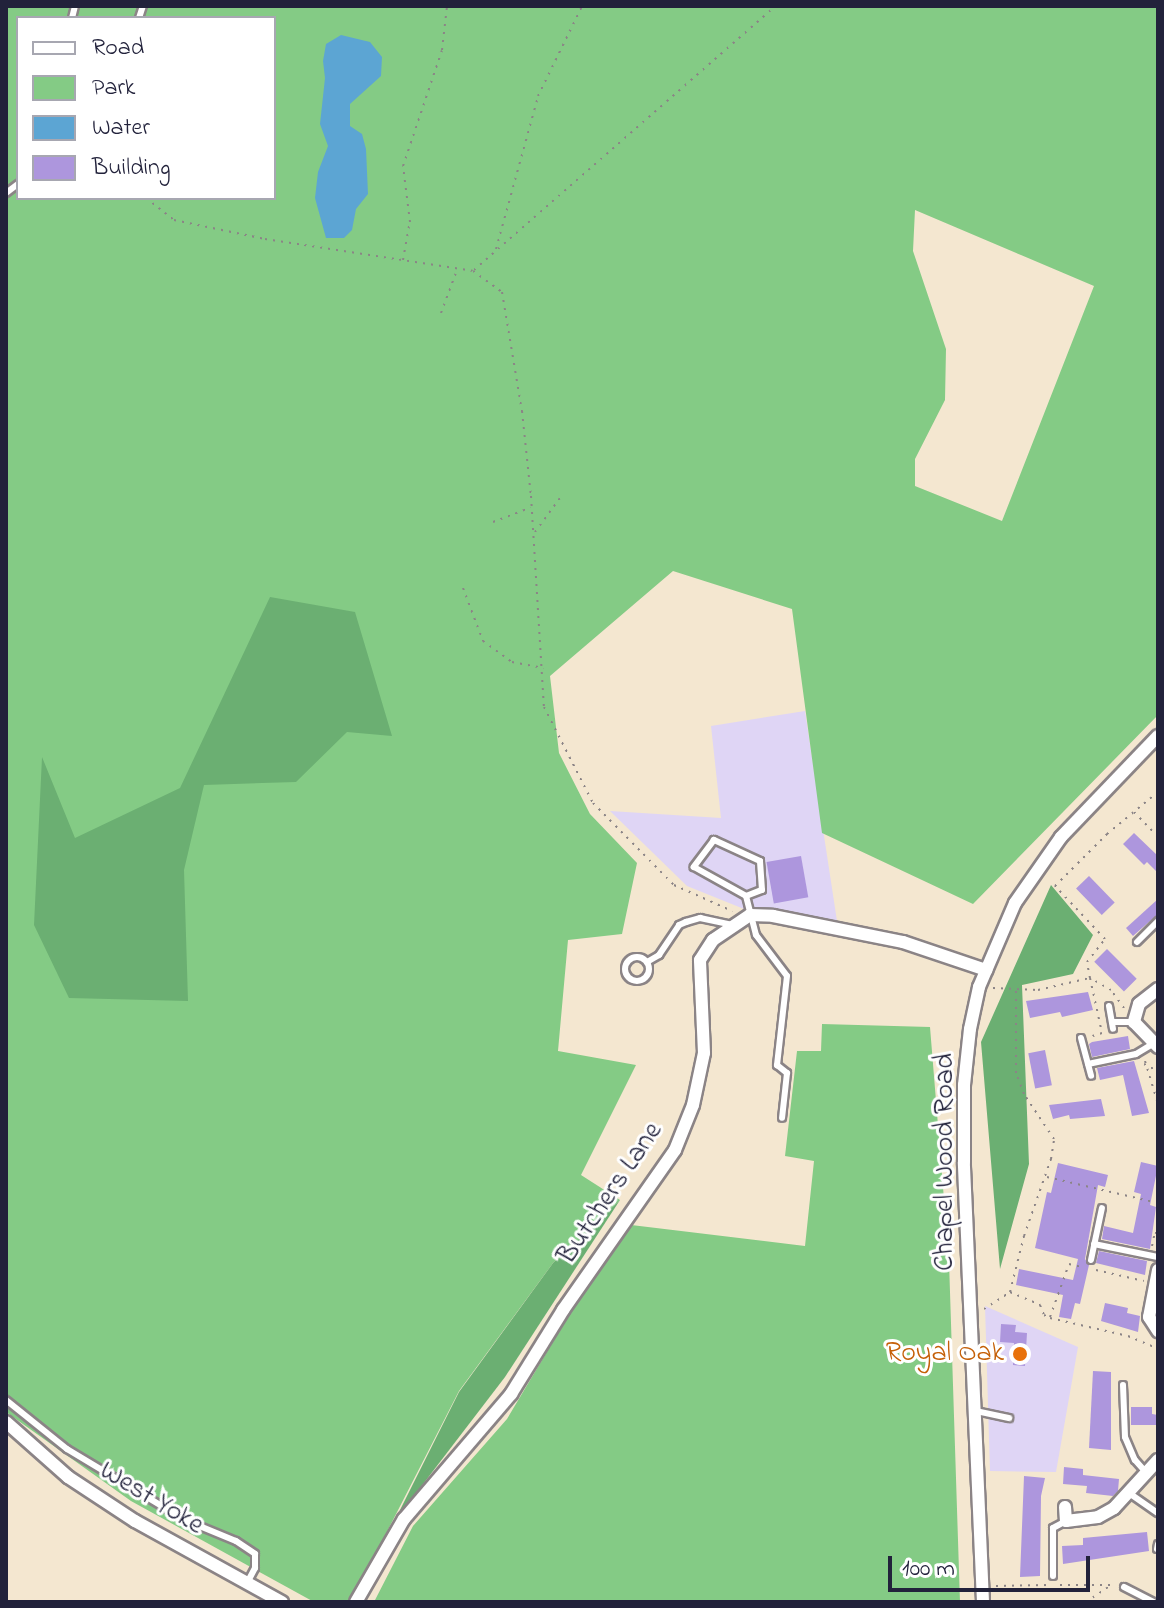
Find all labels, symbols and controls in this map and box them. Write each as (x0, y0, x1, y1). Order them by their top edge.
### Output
legend (16, 16, 276, 200)
text: Road (92, 31, 144, 66)
text: Park (92, 71, 135, 106)
text: Water (92, 111, 150, 146)
text: Building (92, 151, 171, 186)
street label: Chapel Wood Road (929, 1053, 963, 1271)
street label: Butchers Lane (551, 1117, 671, 1271)
place label: Royal Oak (886, 1337, 1004, 1371)
marker: Royal Oak (1011, 1345, 1029, 1363)
street label: West Yoke (93, 1455, 209, 1543)
scale bar (892, 1540, 1094, 1590)
text: 100 m (902, 1552, 955, 1587)

